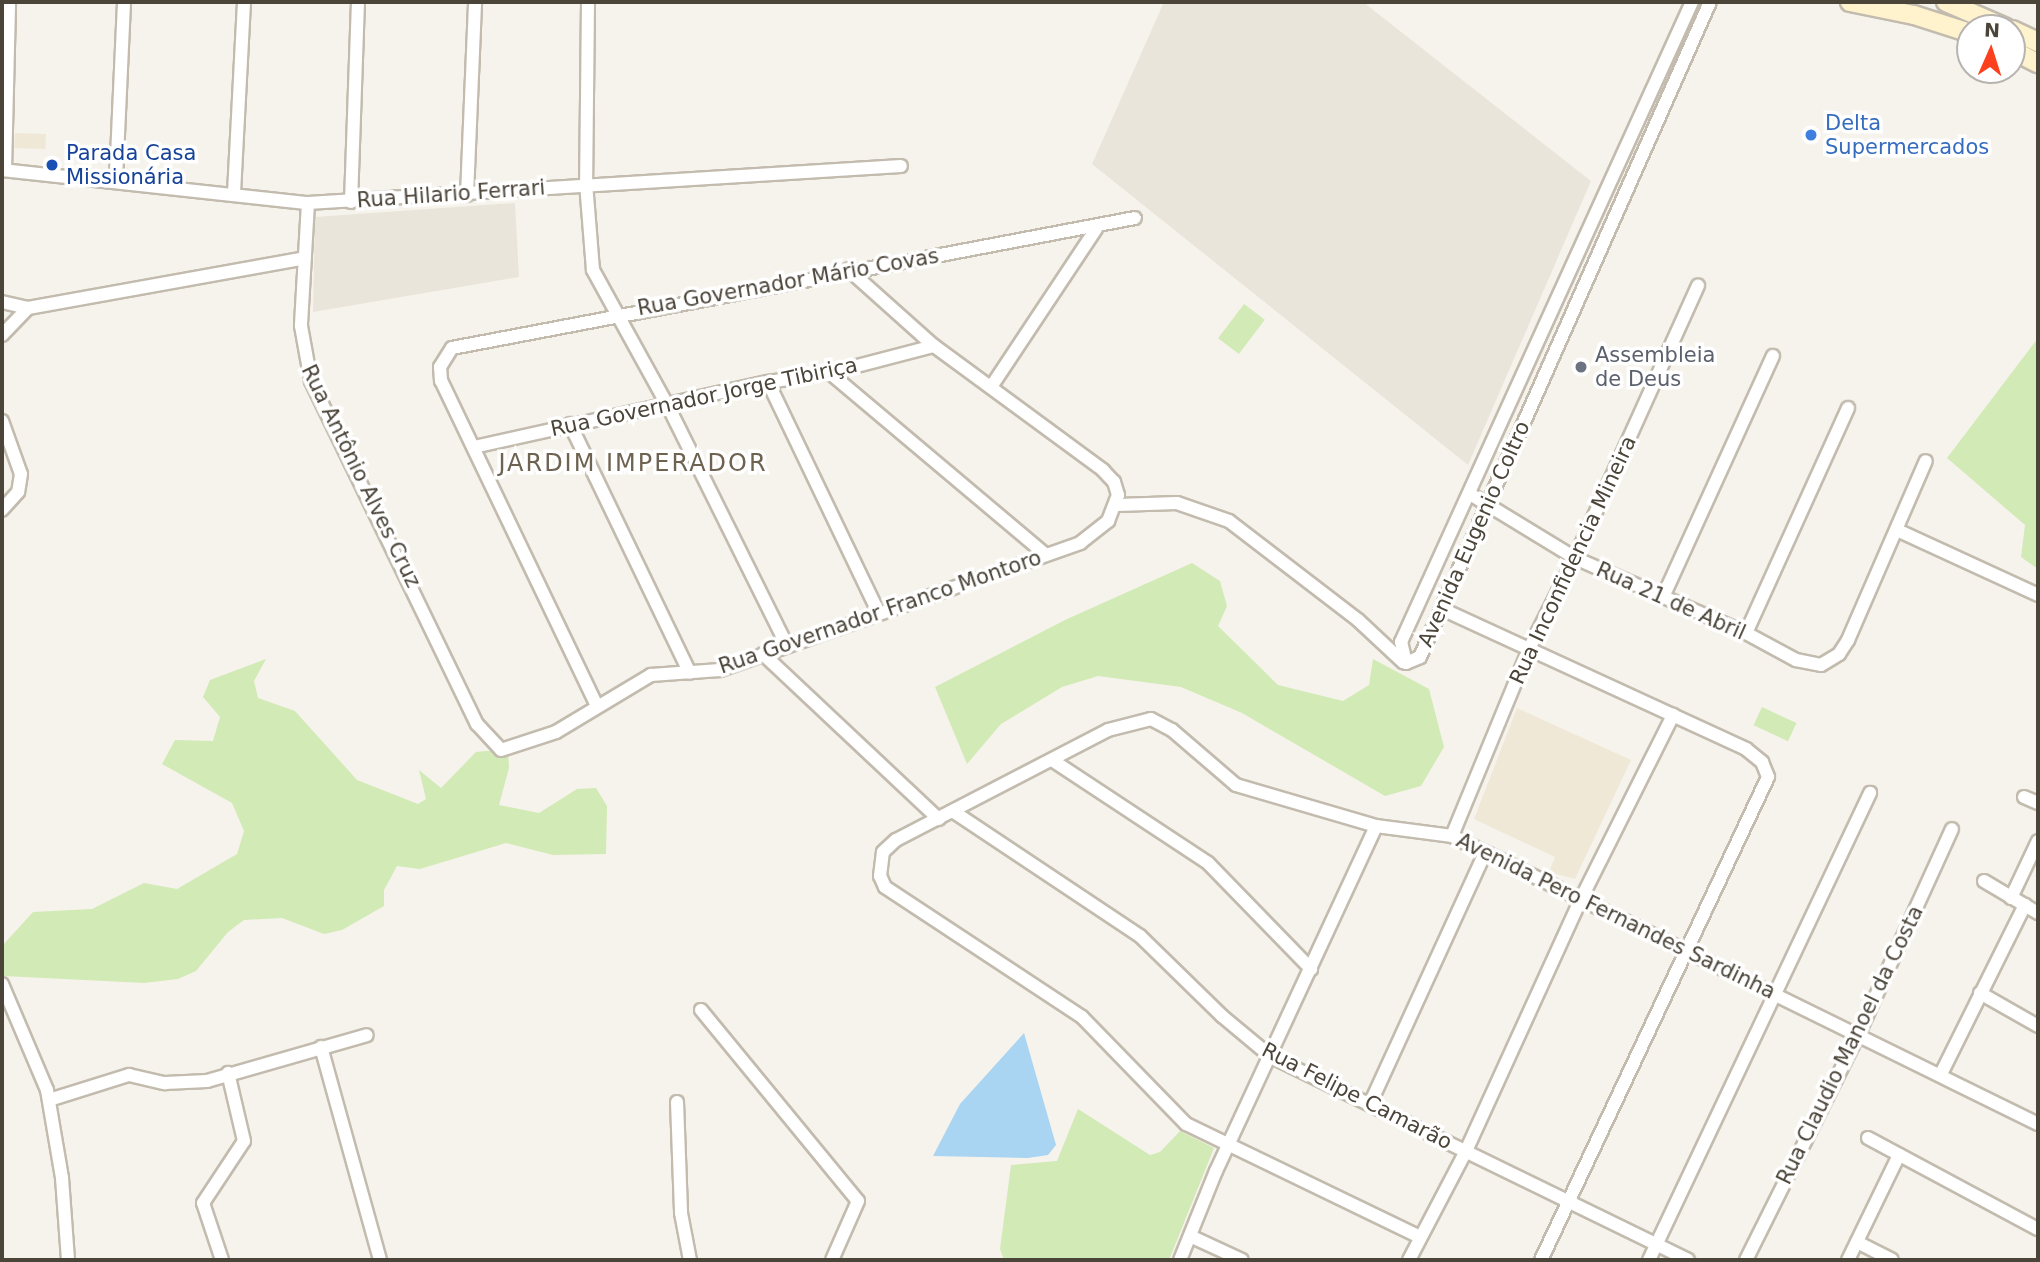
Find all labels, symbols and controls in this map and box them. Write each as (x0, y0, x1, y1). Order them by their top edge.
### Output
north arrow (1956, 14, 2026, 84)
text: N (1983, 19, 2001, 41)
place label: Delta Supermercados (1825, 110, 1989, 160)
marker: Delta Supermercados (1803, 127, 1819, 143)
place label: Parada Casa Missionária (66, 140, 196, 190)
marker: Parada Casa Missionária (44, 157, 60, 173)
street label: Rua Hilario Ferrari (356, 175, 546, 213)
street label: Rua Governador Mário Covas (635, 243, 941, 321)
place label: Assembleia de Deus (1595, 342, 1715, 392)
street label: Rua Governador Jorge Tibiriça (548, 352, 860, 442)
marker: Assembleia de Deus (1573, 359, 1589, 375)
street label: Rua Antônio Alves Cruz (296, 361, 426, 591)
street label: Avenida Eugenio Coltro (1413, 417, 1535, 651)
street label: Rua Inconfidencia Mineira (1504, 432, 1642, 688)
district label: JARDIM IMPERADOR (500, 450, 766, 478)
street label: Rua Governador Franco Montoro (715, 545, 1045, 679)
street label: Rua 21 de Abril (1592, 557, 1750, 645)
street label: Avenida Pero Fernandes Sardinha (1452, 828, 1780, 1004)
street label: Rua Claudio Manoel da Costa (1771, 902, 1929, 1188)
street label: Rua Felipe Camarão (1258, 1037, 1456, 1155)

